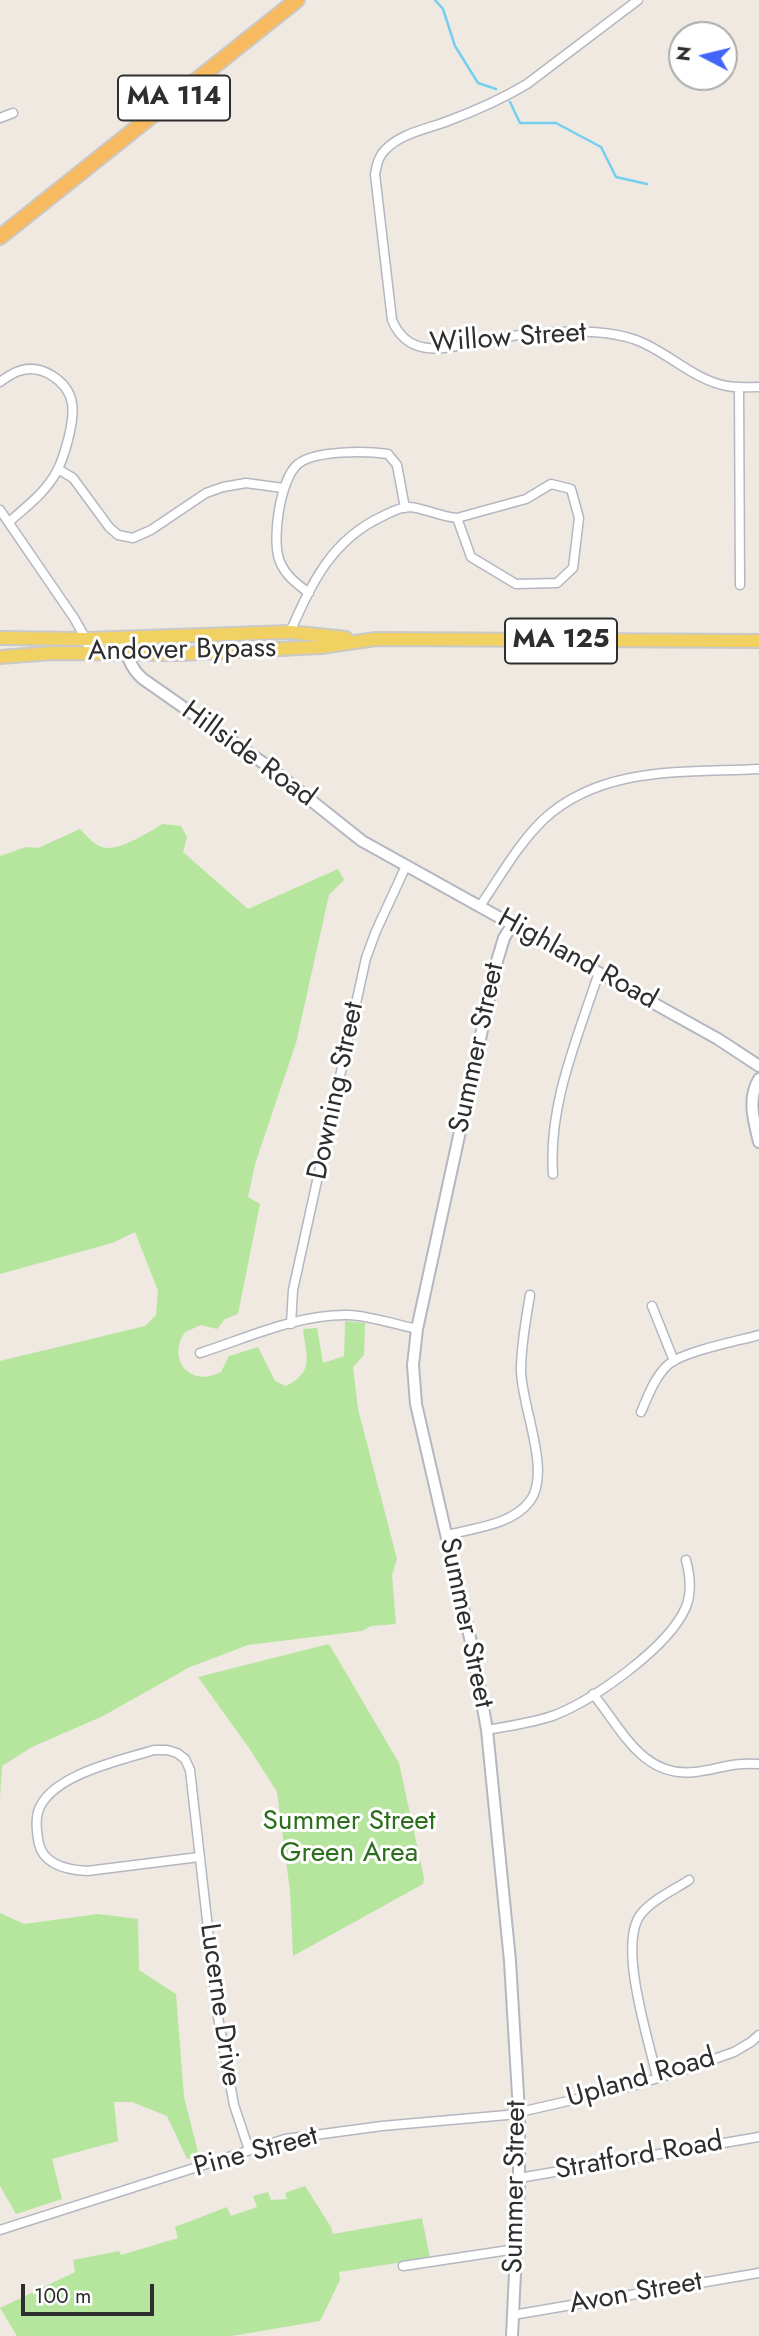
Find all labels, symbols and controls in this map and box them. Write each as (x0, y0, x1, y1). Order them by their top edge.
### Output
north arrow (668, 21, 738, 91)
text: N (669, 44, 698, 63)
road number: MA 114 (118, 76, 230, 120)
street label: Willow Street (429, 317, 587, 361)
road number: MA 125 (505, 618, 617, 664)
street label: Andover Bypass (88, 633, 276, 669)
street label: Hillside Road (174, 695, 322, 815)
street label: Highland Road (491, 902, 663, 1018)
street label: Summer Street (444, 960, 512, 1136)
street label: Downing Street (302, 999, 372, 1183)
street label: Summer Street (431, 1535, 499, 1711)
park label: Summer Street Green Area (263, 1805, 435, 1871)
street label: Lucerne Drive (191, 1922, 247, 2088)
street label: Upland Road (563, 2042, 719, 2116)
street label: Summer Street (498, 2100, 534, 2274)
street label: Pine Street (190, 2120, 322, 2186)
street label: Stratford Road (553, 2126, 725, 2188)
street label: Avon Street (567, 2266, 705, 2322)
scale bar (24, 2270, 158, 2314)
text: 100 m (34, 2281, 91, 2311)

